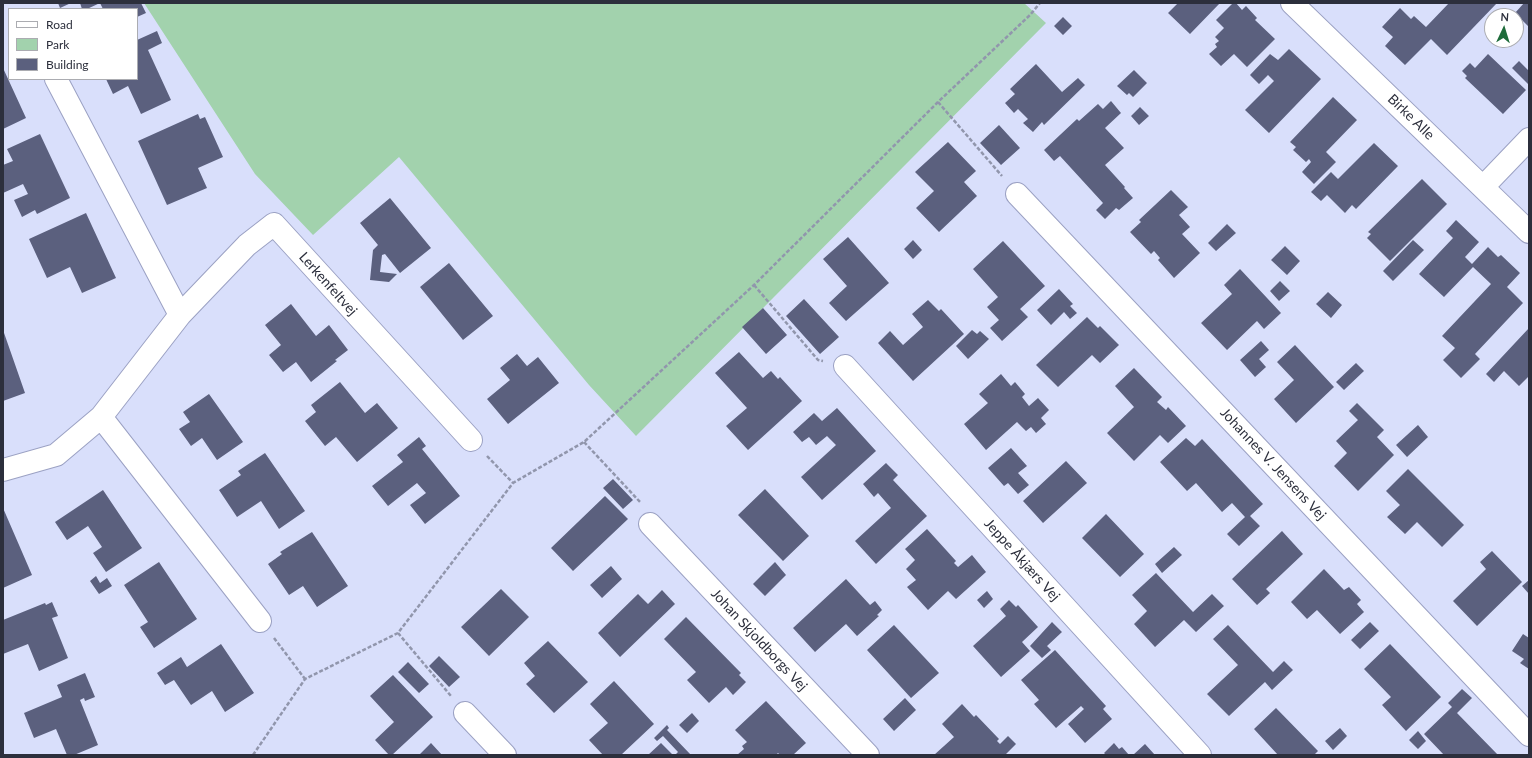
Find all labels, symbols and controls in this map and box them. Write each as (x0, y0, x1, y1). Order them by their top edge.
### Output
legend (8, 8, 138, 80)
north arrow (1484, 8, 1524, 48)
text: N (1500, 10, 1509, 23)
text: Road (46, 17, 73, 32)
text: Park (46, 37, 69, 52)
text: Building (46, 57, 89, 72)
street label: Birke Alle (1384, 91, 1438, 143)
street label: Lerkenfeltvej (295, 249, 361, 319)
street label: Johannes V. Jensens Vej (1217, 404, 1329, 524)
street label: Jeppe Åkjærs Vej (981, 515, 1063, 605)
street label: Johan Skjoldborgs Vej (707, 585, 811, 695)

